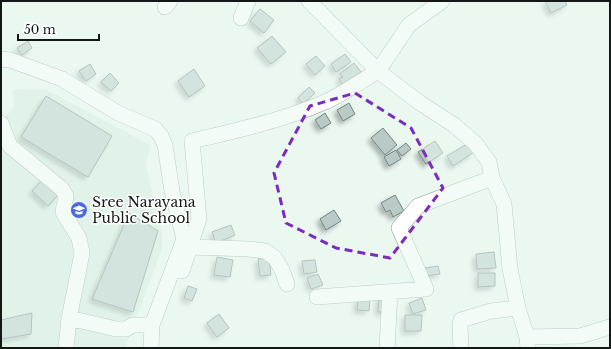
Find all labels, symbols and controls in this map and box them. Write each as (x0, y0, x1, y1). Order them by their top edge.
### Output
scale bar (18, 16, 99, 42)
text: 50 m (24, 22, 56, 37)
place label: Sree Narayana Public School (92, 193, 196, 227)
school or university icon: Sree Narayana Public School (69, 200, 89, 220)

